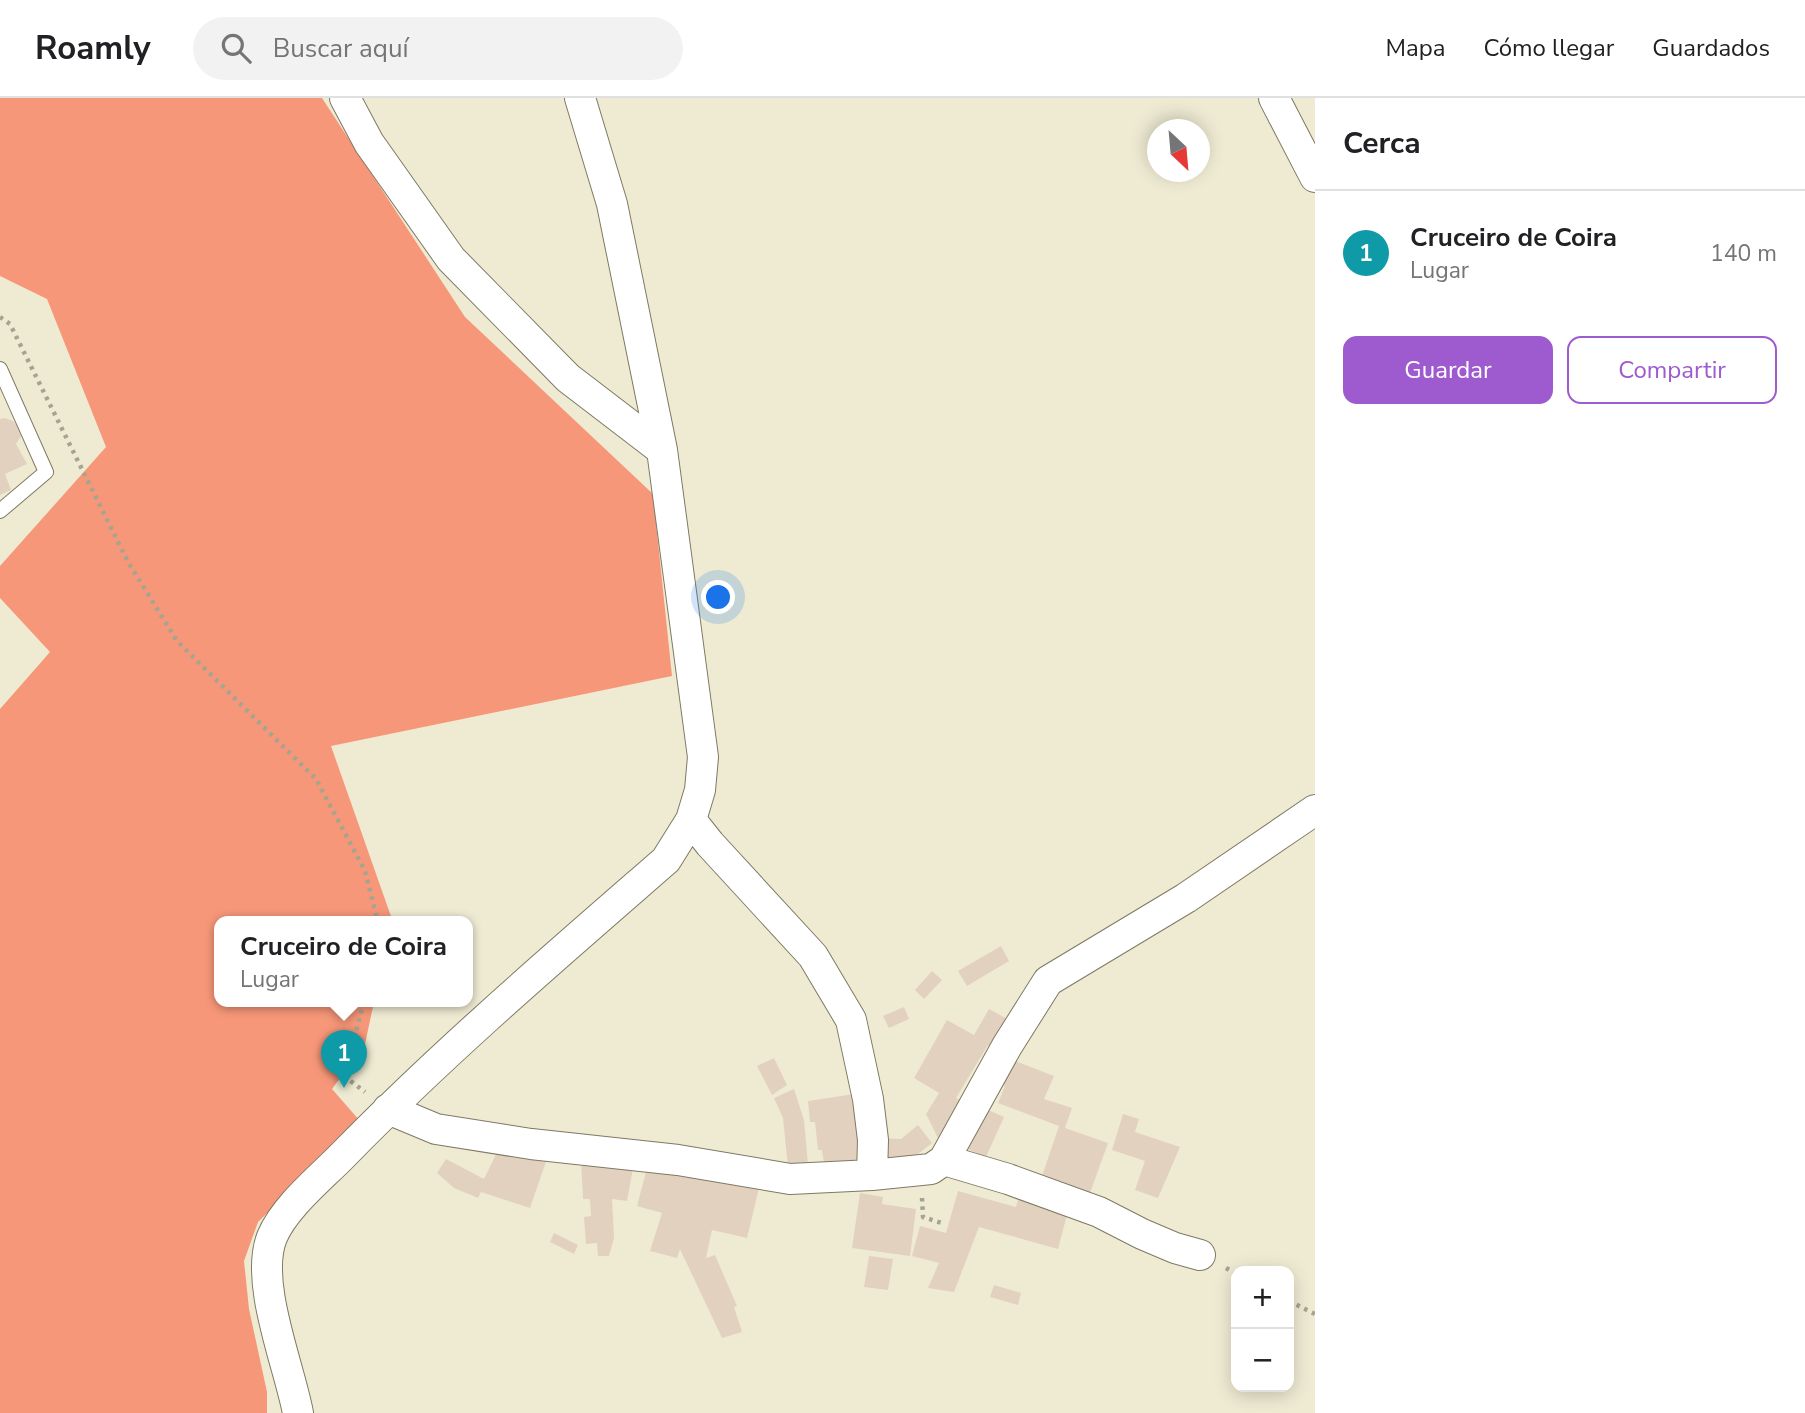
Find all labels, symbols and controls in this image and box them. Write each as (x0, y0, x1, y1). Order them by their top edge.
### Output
search box (193, 17, 683, 80)
text: Roamly (35, 26, 151, 71)
icon: search (217, 29, 255, 67)
text: Buscar aquí (273, 31, 409, 66)
text: Mapa (1385, 32, 1445, 64)
text: Cómo llegar (1483, 32, 1614, 64)
text: Guardados (1652, 32, 1770, 64)
north arrow (1147, 119, 1210, 182)
text: Cerca (1343, 123, 1421, 164)
text: Cruceiro de Coira (1410, 220, 1617, 255)
text: 1 (1359, 238, 1373, 269)
text: 140 m (1710, 238, 1777, 269)
text: Lugar (1410, 255, 1469, 286)
button: Guardar (1343, 336, 1553, 404)
button: Compartir (1567, 336, 1777, 404)
your location (701, 580, 735, 614)
popup (214, 916, 473, 1007)
text: Cruceiro de Coira (240, 929, 447, 964)
text: Lugar (240, 964, 299, 995)
pin: 1 (321, 1030, 367, 1088)
map controls (1231, 1266, 1294, 1392)
button: + (1231, 1266, 1294, 1329)
button: − (1231, 1329, 1294, 1392)

